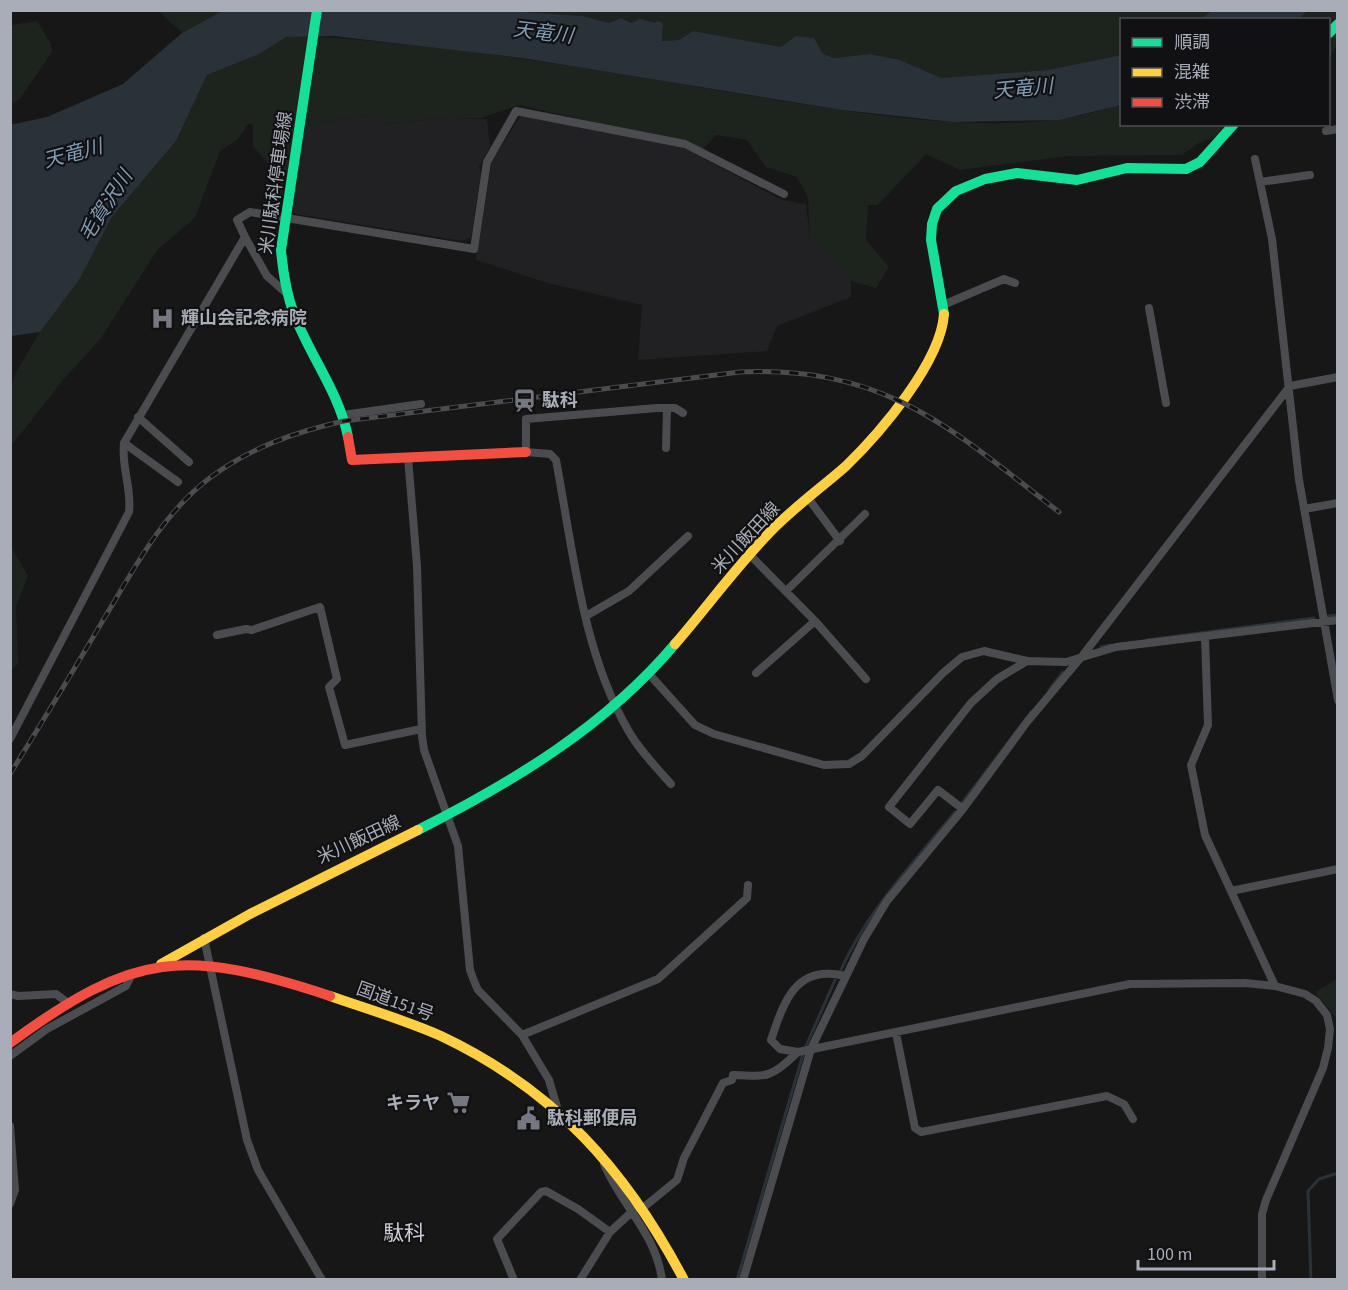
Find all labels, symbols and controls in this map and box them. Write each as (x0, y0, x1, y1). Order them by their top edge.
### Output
water label: 天竜川 (512, 15, 576, 51)
legend (1120, 18, 1330, 126)
text: 順調 (1174, 30, 1210, 55)
text: 混雑 (1174, 60, 1210, 85)
water label: 天竜川 (992, 72, 1056, 106)
text: 渋滞 (1174, 90, 1210, 115)
street label: 米川駄科停車場線 (254, 110, 298, 256)
water label: 天竜川 (40, 132, 108, 175)
water label: 毛賀沢川 (72, 163, 141, 247)
hospital icon: 輝山会記念病院 (150, 305, 176, 331)
place label: 輝山会記念病院 (181, 306, 307, 331)
station icon: 駄科 (511, 387, 537, 413)
place label: 駄科 (542, 388, 578, 413)
street label: 米川飯田線 (706, 497, 786, 579)
street label: 米川飯田線 (313, 810, 405, 870)
street label: 国道151号 (353, 976, 437, 1028)
supermarket icon: キラヤ (445, 1090, 471, 1116)
place label: キラヤ (386, 1091, 440, 1116)
public building icon: 駄科郵便局 (516, 1105, 542, 1131)
place label: 駄科郵便局 (547, 1106, 637, 1131)
district label: 駄科 (383, 1218, 425, 1248)
scale bar (1138, 1233, 1274, 1271)
text: 100 m (1147, 1242, 1192, 1267)

